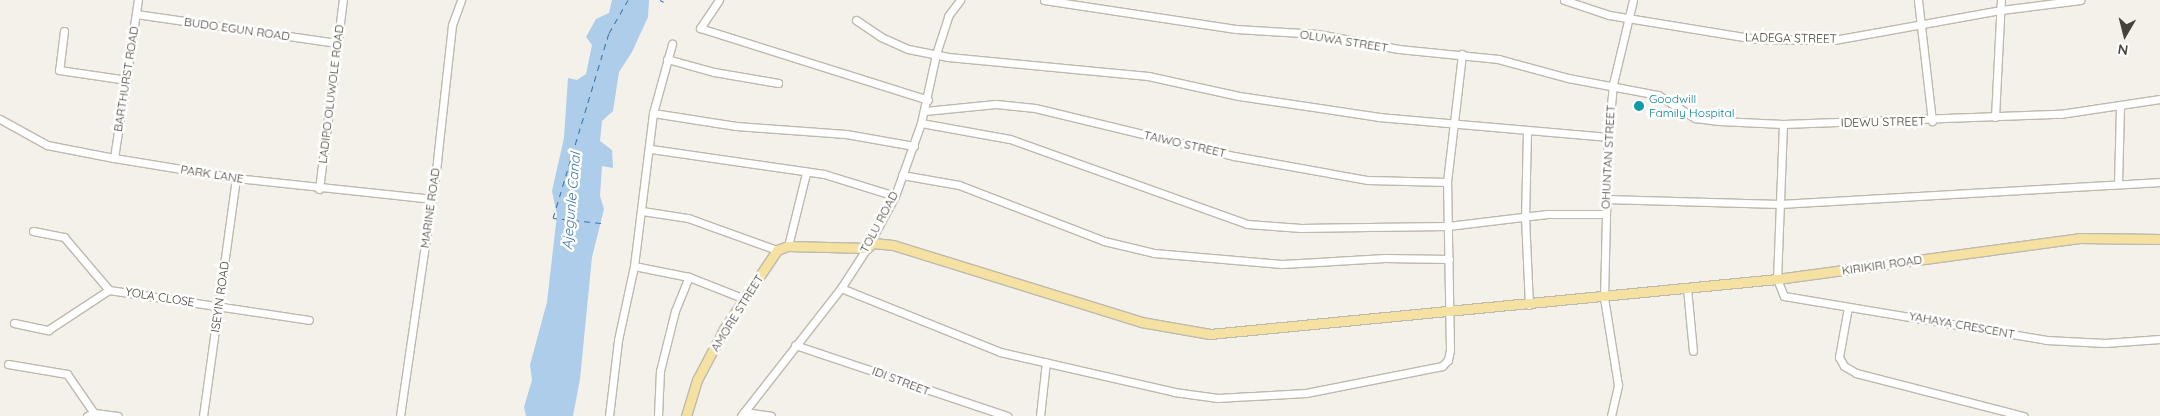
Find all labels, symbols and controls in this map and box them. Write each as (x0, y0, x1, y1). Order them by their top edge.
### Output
north arrow (2100, 10, 2150, 60)
street label: BUDO EGUN ROAD (183, 14, 291, 44)
street label: LADIPO OLUWOLE ROAD (315, 24, 347, 164)
street label: BARTHURST ROAD (111, 25, 141, 133)
street label: OLUWA STREET (1299, 27, 1389, 55)
street label: LADEGA STREET (1745, 30, 1837, 46)
text: N (2117, 40, 2129, 59)
place label: Goodwill Family Hospital (1649, 92, 1734, 120)
marker: Goodwill Family Hospital (1633, 100, 1645, 112)
street label: OHUNTAN STREET (1598, 104, 1618, 210)
street label: IDEWU STREET (1840, 114, 1926, 130)
street label: TAIWO STREET (1142, 128, 1228, 160)
water label: Ajegunle Canal (558, 152, 584, 250)
street label: PARK LANE (179, 162, 245, 186)
street label: MARINE ROAD (417, 167, 443, 249)
street label: TOLU ROAD (857, 189, 901, 255)
street label: KIRIKIRI ROAD (1841, 252, 1923, 278)
street label: ISEYIN ROAD (208, 260, 232, 334)
street label: AMORE STREET (708, 272, 766, 354)
street label: YOLA CLOSE (124, 284, 196, 310)
street label: YAHAYA CRESCENT (1908, 309, 2016, 341)
street label: IDI STREET (870, 363, 932, 399)

